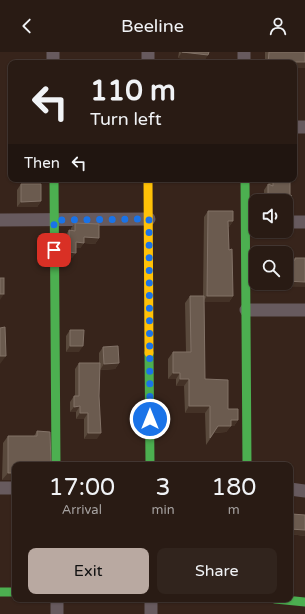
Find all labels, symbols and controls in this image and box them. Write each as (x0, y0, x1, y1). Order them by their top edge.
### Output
icon: back (16, 15, 38, 37)
text: Beeline (121, 15, 184, 37)
icon: person (267, 15, 289, 37)
text: 110 m (90, 74, 176, 108)
icon: left (24, 76, 76, 128)
text: Turn left (90, 108, 162, 130)
icon: left (68, 152, 90, 174)
text: Then (24, 154, 60, 172)
map controls (249, 194, 293, 290)
button: sound (249, 194, 293, 238)
pin (37, 233, 71, 267)
icon: arrive (43, 239, 65, 261)
button: search (249, 246, 293, 290)
position arrow (129, 398, 171, 440)
text: 17:00 (49, 473, 115, 502)
text: 3 (156, 473, 171, 502)
text: 180 (211, 473, 256, 502)
text: Arrival (62, 502, 102, 518)
text: min (152, 502, 175, 518)
text: m (228, 502, 240, 518)
button: Exit (28, 548, 149, 594)
button: Share (157, 548, 277, 594)

